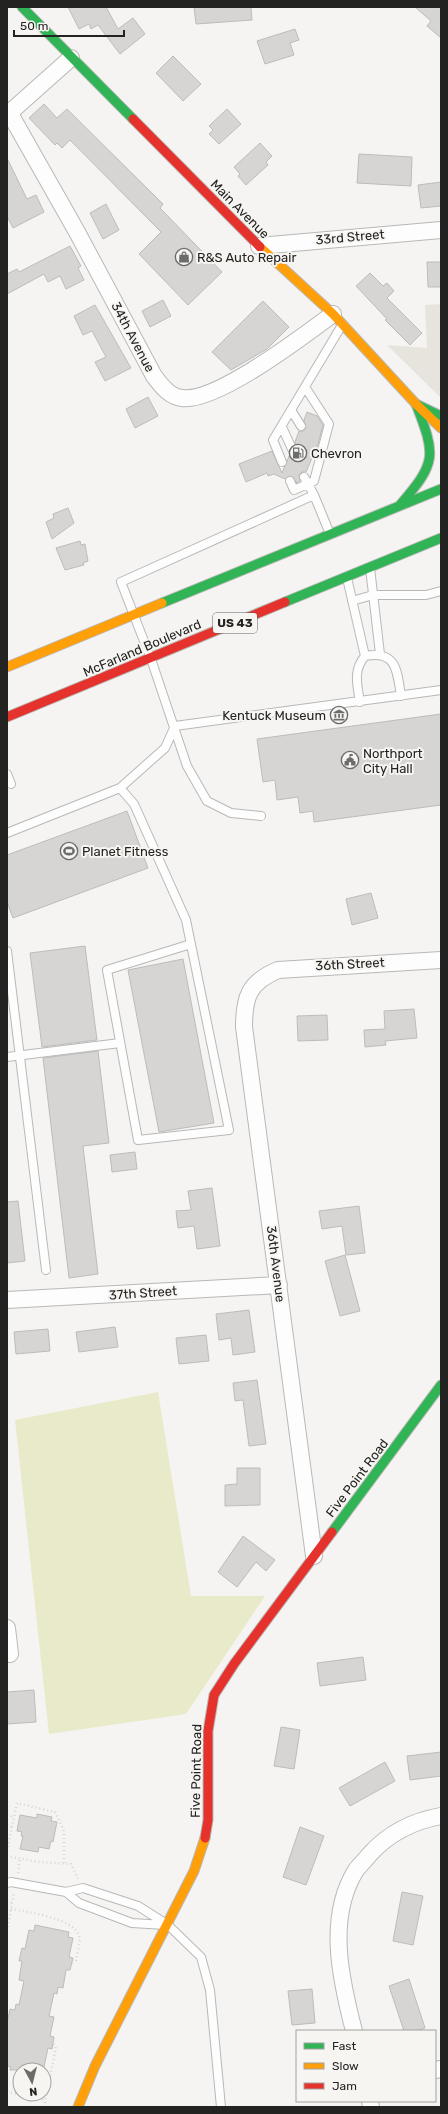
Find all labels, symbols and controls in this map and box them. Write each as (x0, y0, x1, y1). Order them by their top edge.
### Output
scale bar (14, 12, 124, 38)
text: 50 m (20, 19, 48, 33)
street label: Main Avenue (208, 177, 272, 241)
street label: 33rd Street (315, 227, 385, 247)
shop icon: R&S Auto Repair (174, 247, 194, 267)
place label: R&S Auto Repair (197, 250, 296, 265)
street label: 34th Avenue (108, 299, 158, 375)
fuel station icon: Chevron (288, 443, 308, 463)
place label: Chevron (311, 446, 362, 461)
road number: US 43 (213, 613, 257, 633)
street label: McFarland Boulevard (81, 616, 203, 680)
museum icon: Kentuck Museum (329, 705, 349, 725)
place label: Kentuck Museum (222, 708, 326, 723)
place label: Northport City Hall (363, 746, 423, 776)
public building icon: Northport City Hall (340, 750, 360, 770)
sports icon: Planet Fitness (59, 841, 79, 861)
place label: Planet Fitness (82, 844, 169, 859)
street label: 36th Street (315, 955, 385, 973)
street label: 36th Avenue (264, 1225, 288, 1303)
street label: 37th Street (108, 1283, 178, 1303)
street label: Five Point Road (323, 1436, 391, 1520)
street label: Five Point Road (188, 1724, 204, 1818)
legend (296, 2030, 436, 2102)
text: Fast (332, 2039, 356, 2053)
text: Slow (332, 2059, 359, 2073)
north arrow (12, 2062, 52, 2102)
text: Jam (332, 2079, 357, 2093)
text: N (28, 2084, 38, 2098)

